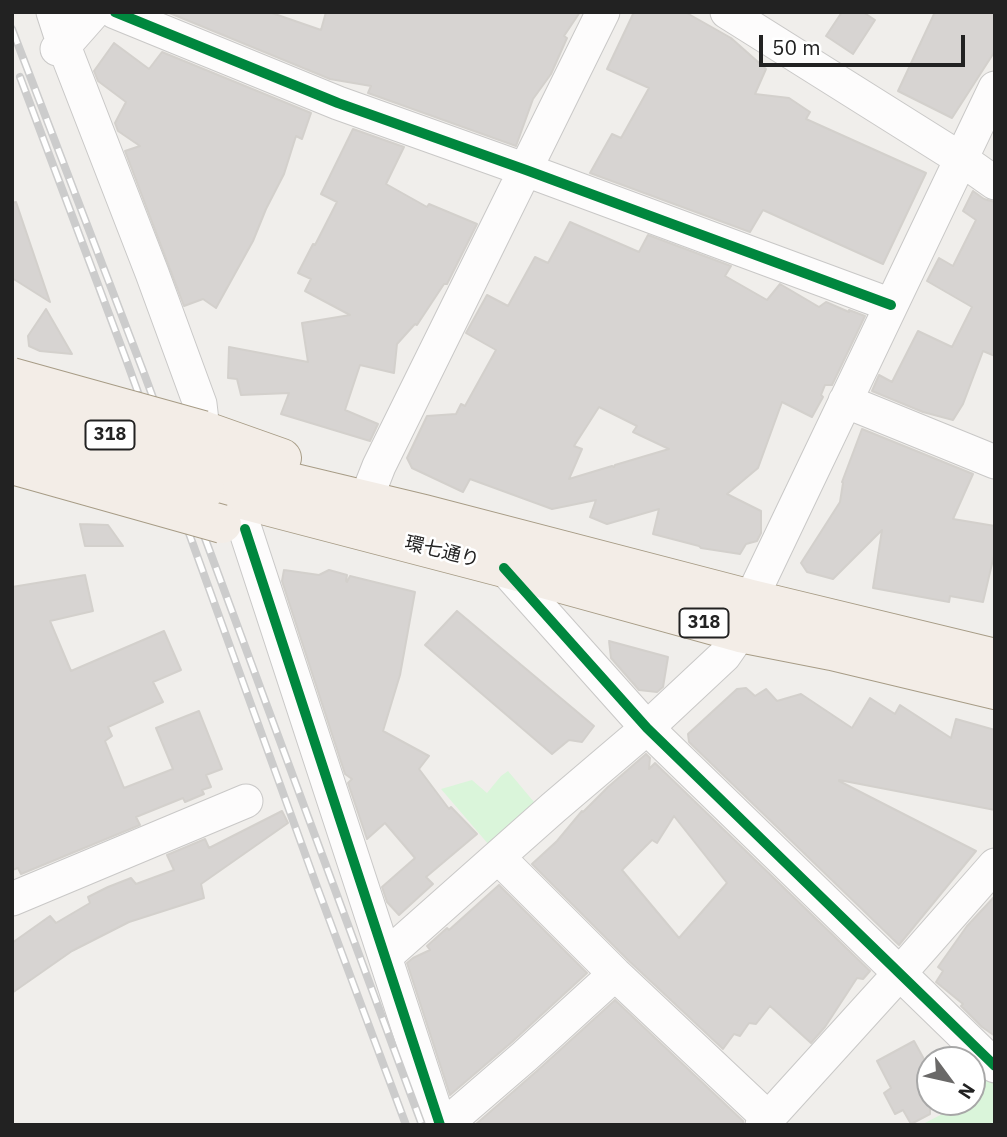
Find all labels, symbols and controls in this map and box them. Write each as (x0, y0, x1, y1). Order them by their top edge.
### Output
scale bar (762, 21, 968, 65)
text: 50 m (772, 33, 821, 61)
road number: 318 (86, 421, 134, 450)
street label: 環七通り (402, 532, 482, 572)
road number: 318 (680, 608, 728, 638)
north arrow (916, 1046, 986, 1116)
text: N (953, 1079, 981, 1104)

